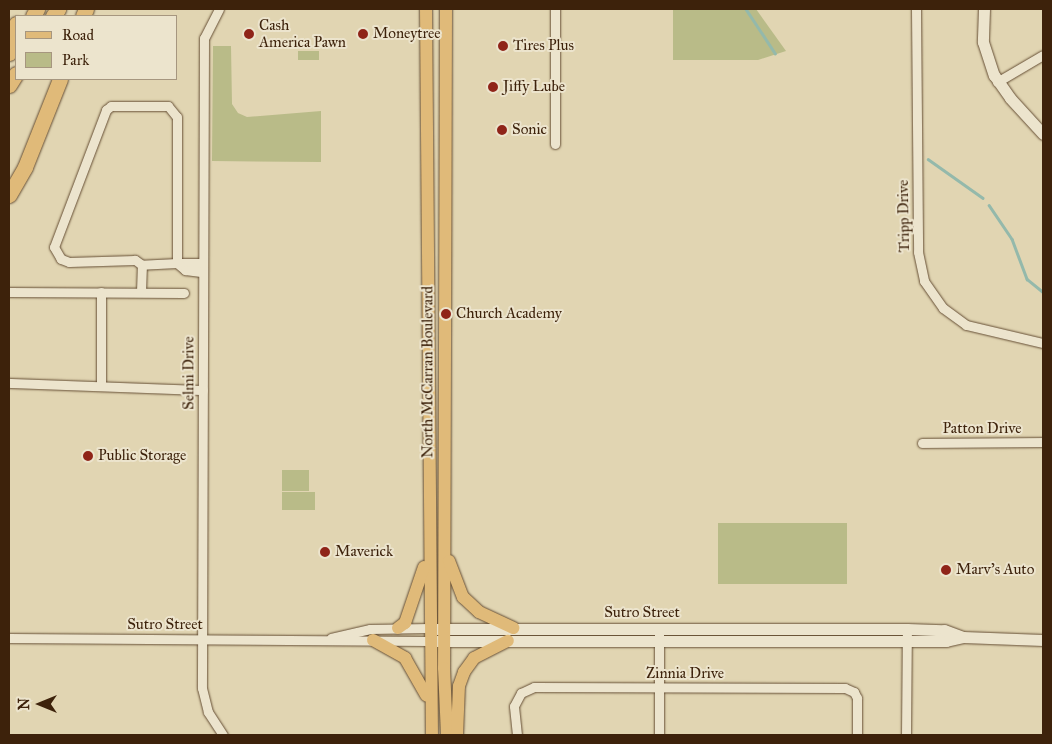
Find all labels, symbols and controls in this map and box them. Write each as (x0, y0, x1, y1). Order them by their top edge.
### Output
legend (15, 15, 178, 80)
place label: Cash America Pawn (259, 16, 346, 51)
place label: Moneytree (373, 25, 441, 43)
text: Road (62, 26, 94, 44)
marker: Cash America Pawn (243, 28, 255, 40)
marker: Moneytree (357, 28, 369, 40)
place label: Tires Plus (513, 37, 574, 55)
marker: Tires Plus (497, 40, 509, 52)
text: Park (62, 51, 89, 69)
place label: Jiffy Lube (503, 78, 565, 96)
marker: Jiffy Lube (487, 81, 499, 93)
place label: Sonic (512, 121, 547, 139)
marker: Sonic (496, 124, 508, 136)
street label: Tripp Drive (894, 180, 914, 252)
street label: North McCarran Boulevard (419, 286, 437, 458)
place label: Church Academy (456, 305, 562, 323)
marker: Church Academy (440, 308, 452, 320)
street label: Selmi Drive (180, 336, 198, 410)
street label: Patton Drive (943, 420, 1021, 438)
place label: Public Storage (98, 447, 186, 465)
marker: Public Storage (82, 450, 94, 462)
place label: Maverick (335, 543, 393, 561)
marker: Maverick (319, 546, 331, 558)
place label: Marv's Auto (956, 561, 1034, 579)
marker: Marv's Auto (940, 564, 952, 576)
street label: Sutro Street (604, 604, 680, 622)
street label: Sutro Street (127, 616, 203, 634)
street label: Zinnia Drive (646, 665, 724, 683)
north arrow (15, 679, 65, 729)
text: N (16, 698, 33, 710)

